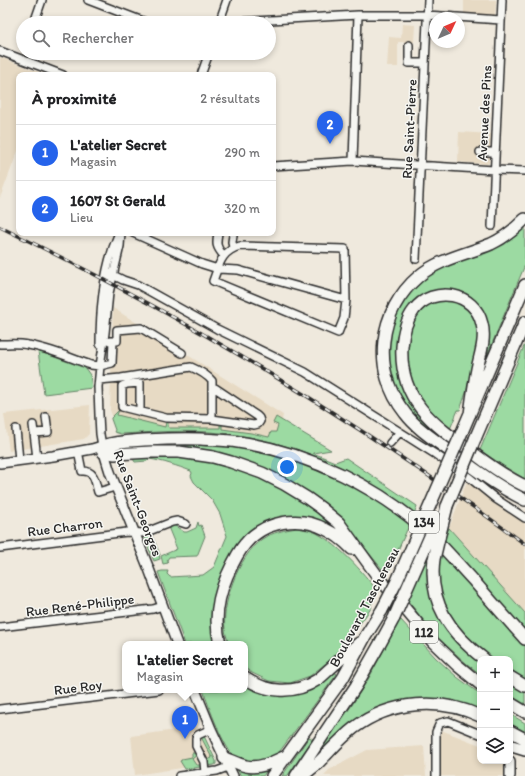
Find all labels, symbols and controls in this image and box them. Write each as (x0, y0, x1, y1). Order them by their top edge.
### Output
north arrow (429, 12, 465, 48)
search box (16, 16, 276, 60)
icon: search (30, 27, 52, 49)
text: Rechercher (62, 29, 134, 47)
street label: Avenue des Pins (474, 65, 495, 161)
street label: Rue Saint-Pierre (398, 78, 421, 179)
text: À proximité (32, 88, 117, 108)
text: 2 résultats (200, 91, 260, 106)
pin: 2 (317, 111, 343, 144)
text: L'atelier Secret (70, 136, 167, 154)
text: 1 (42, 145, 48, 160)
text: 290 m (224, 145, 260, 160)
text: Magasin (70, 154, 117, 169)
text: 1607 St Gerald (70, 192, 165, 210)
text: 2 (42, 201, 48, 216)
text: 320 m (224, 201, 260, 216)
text: Lieu (70, 210, 93, 225)
street label: Rue Saint-Georges (109, 448, 166, 559)
your location (277, 457, 297, 477)
road number: 134 (409, 511, 439, 533)
street label: Rue Charron (26, 514, 104, 541)
street label: Boulevard Taschereau (326, 544, 403, 670)
street label: Rue René-Philippe (25, 590, 136, 621)
road number: 112 (410, 621, 438, 643)
popup (122, 641, 248, 693)
text: L'atelier Secret (137, 651, 233, 669)
map controls (477, 656, 513, 764)
button: + (477, 656, 513, 692)
text: Magasin (137, 669, 183, 684)
street label: Rue Roy (53, 676, 104, 699)
button: − (477, 692, 513, 728)
pin: 1 (172, 706, 198, 739)
button: layers (477, 728, 513, 764)

